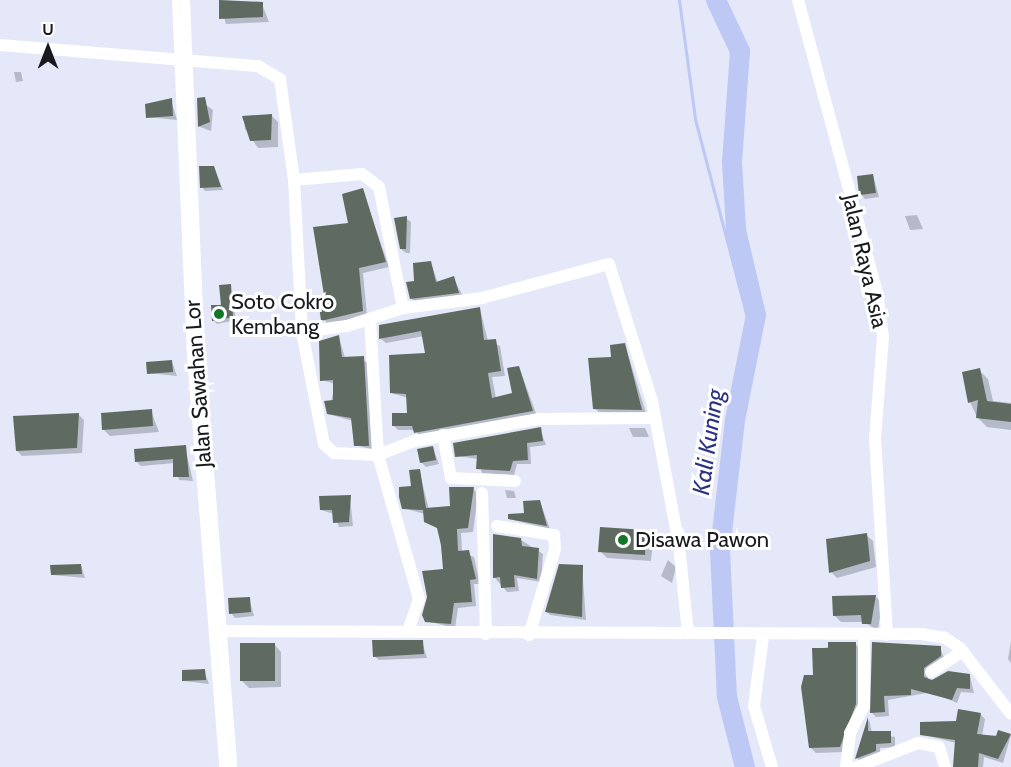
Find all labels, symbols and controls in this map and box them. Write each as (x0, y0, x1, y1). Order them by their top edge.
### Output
north arrow (18, 18, 78, 78)
text: U (42, 20, 54, 39)
street label: Jalan Raya Asia (837, 191, 893, 331)
place label: Soto Cokro Kembang (231, 288, 334, 340)
street label: Jalan Sawahan Lor (179, 299, 217, 469)
marker: Soto Cokro Kembang (212, 307, 226, 321)
water label: Kali Kuning (686, 387, 730, 497)
place label: Disawa Pawon (635, 527, 769, 553)
marker: Disawa Pawon (616, 533, 630, 547)

